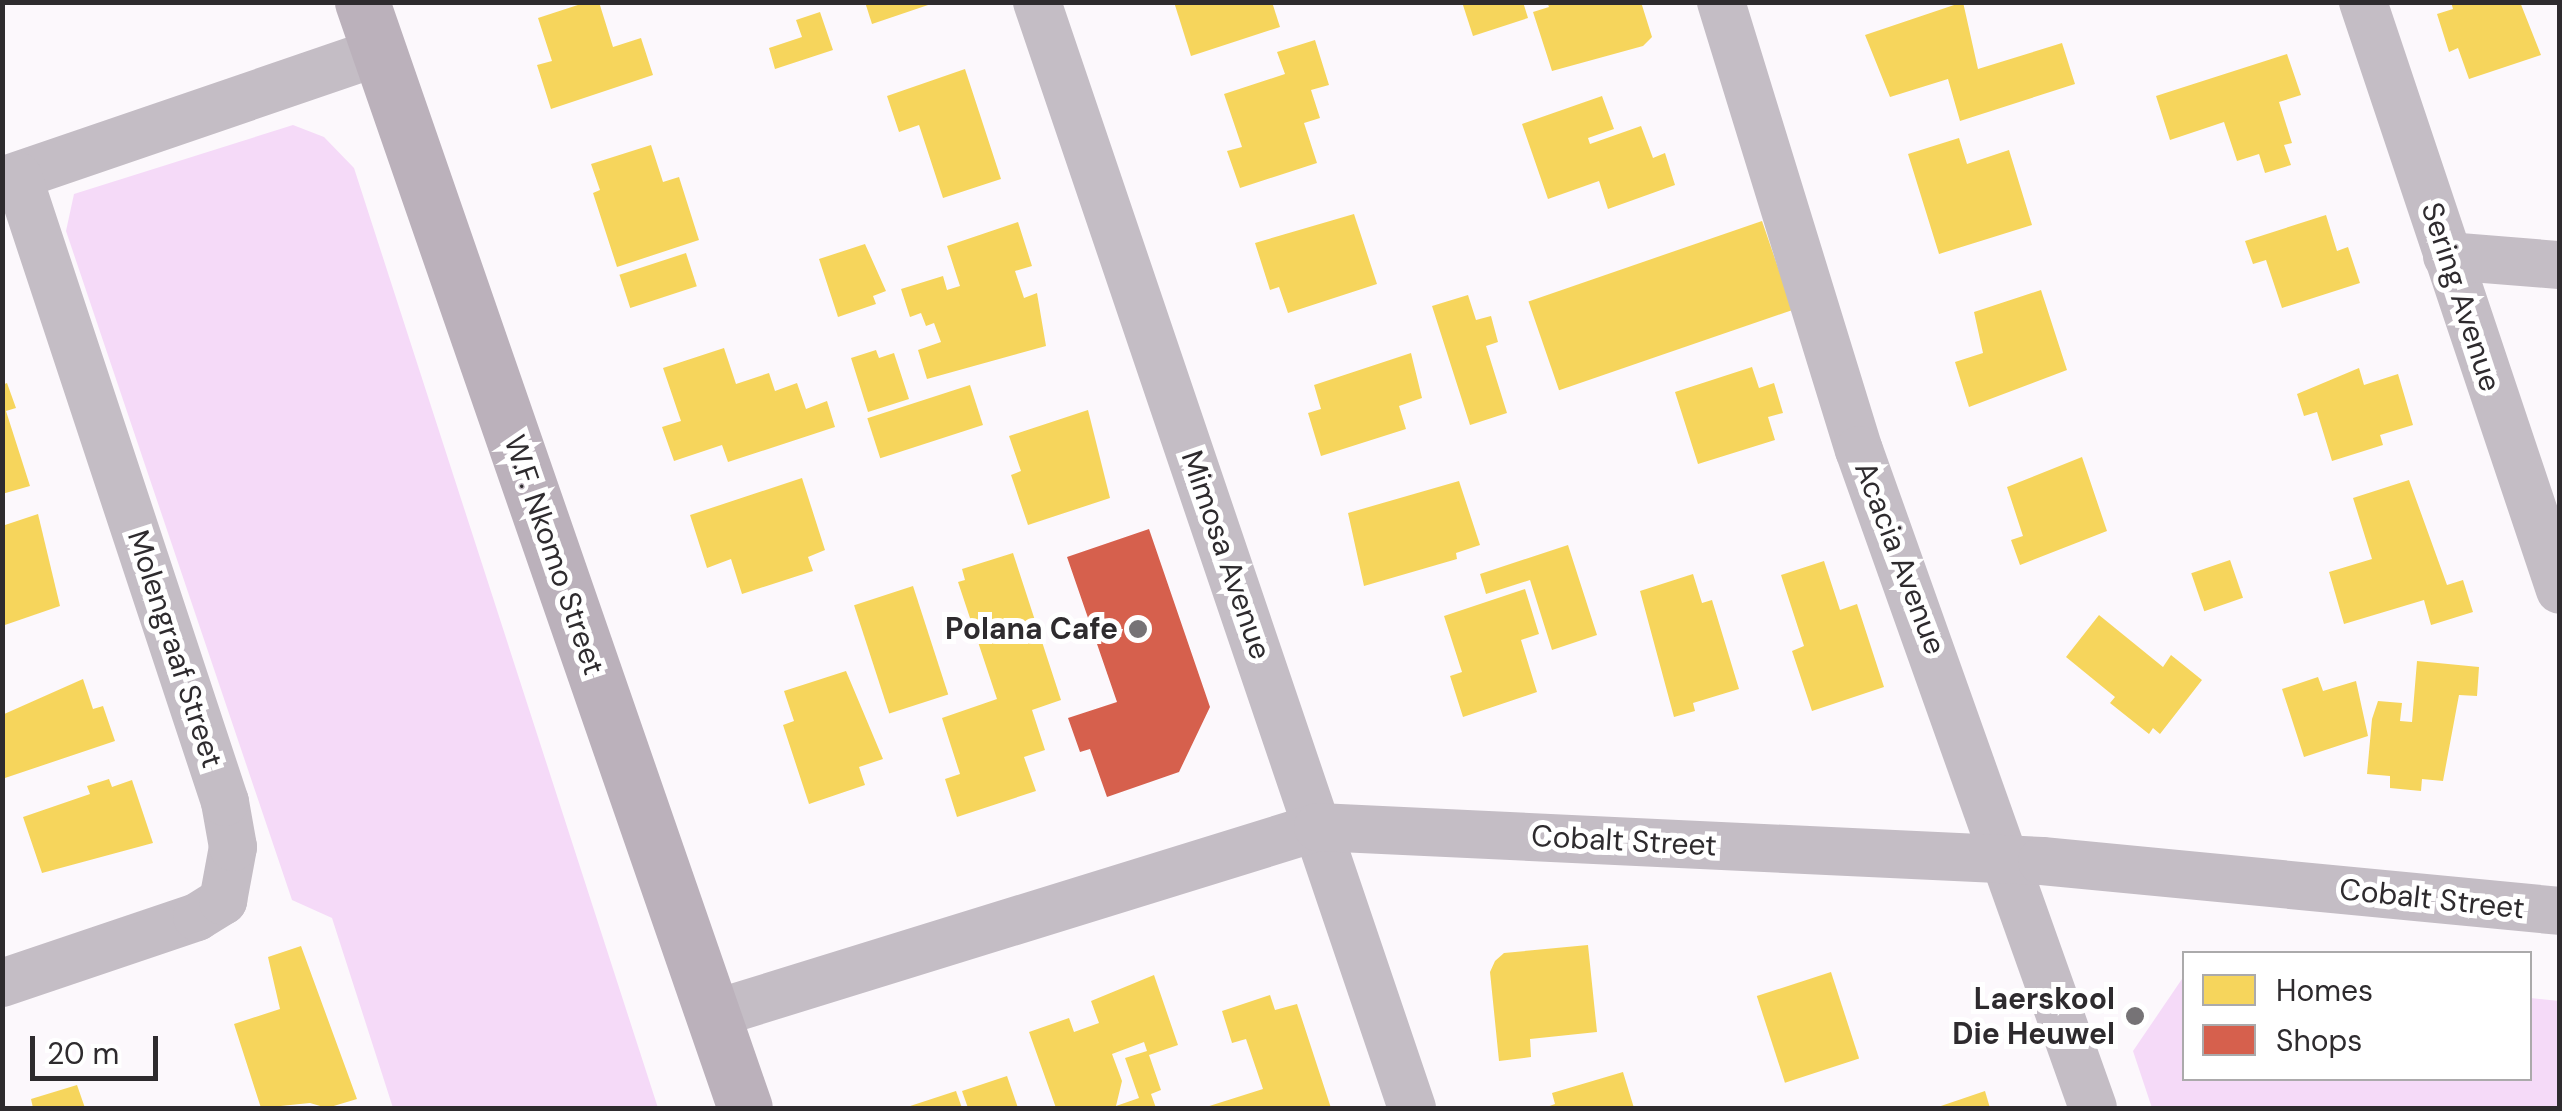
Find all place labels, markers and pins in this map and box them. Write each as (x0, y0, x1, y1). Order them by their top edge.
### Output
place label: Polana Cafe (945, 611, 1118, 647)
marker: Polana Cafe (1127, 618, 1149, 640)
place label: Laerskool Die Heuwel (1952, 981, 2115, 1052)
marker: Laerskool Die Heuwel (2124, 1005, 2146, 1027)

